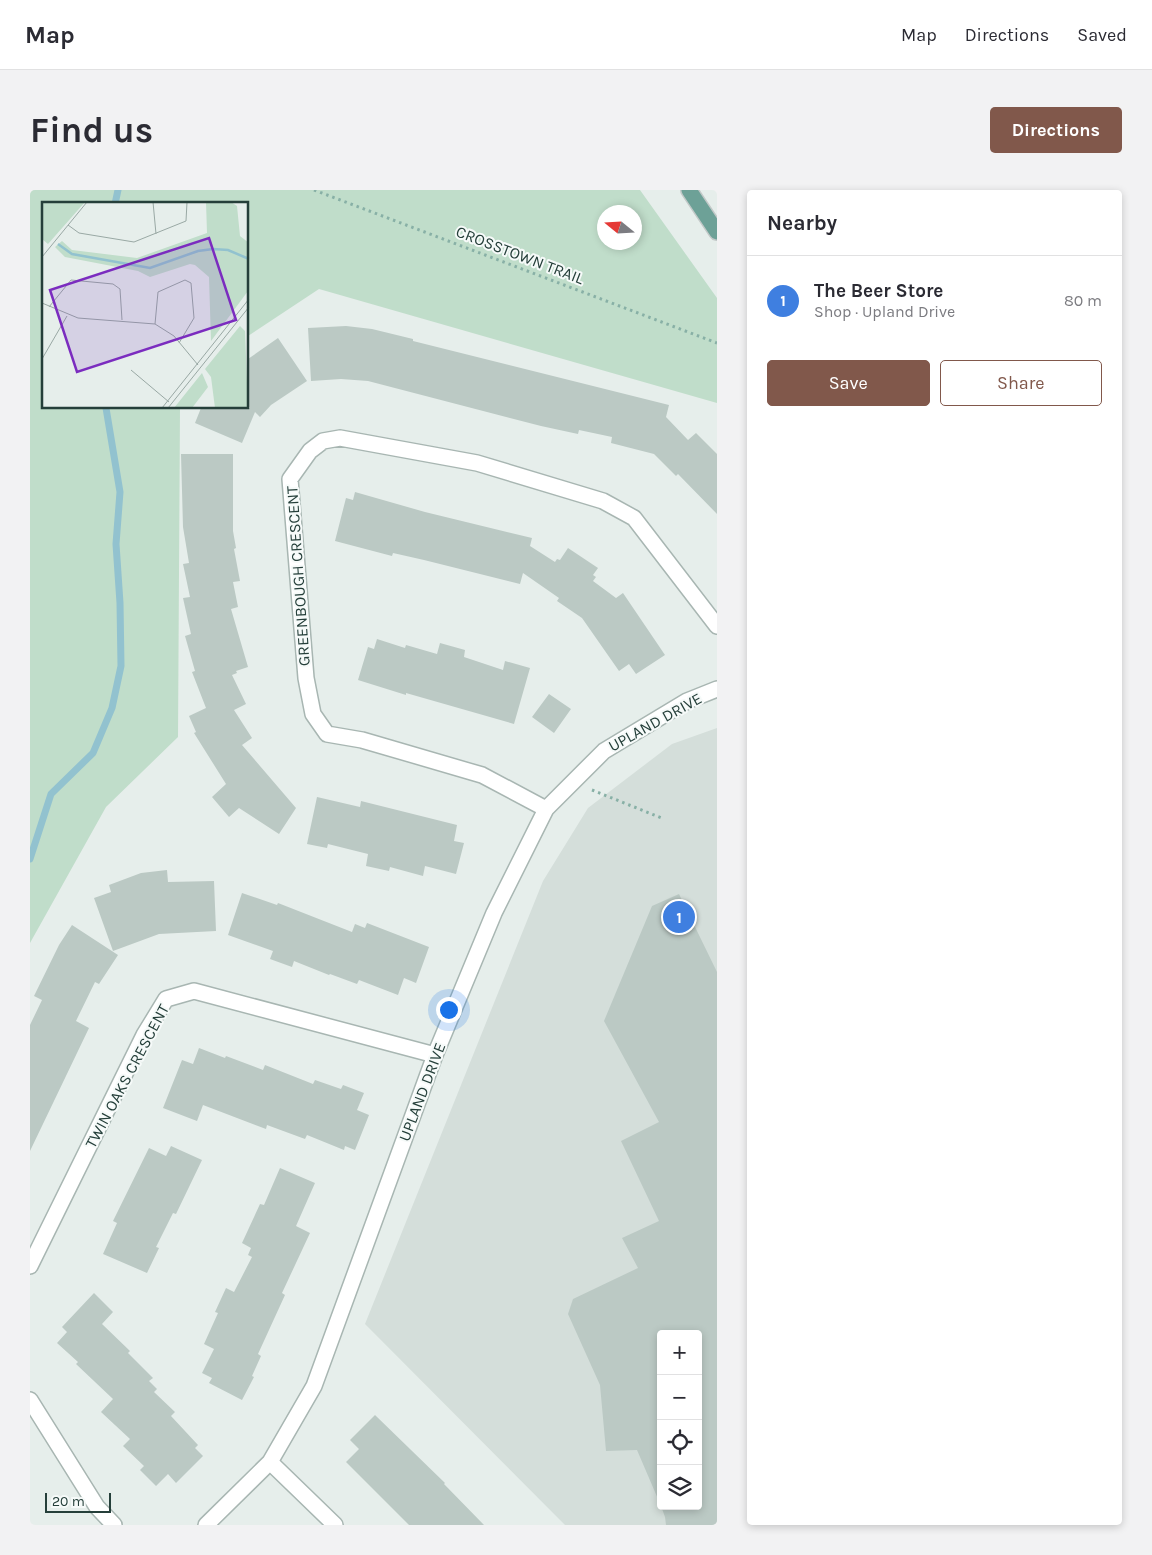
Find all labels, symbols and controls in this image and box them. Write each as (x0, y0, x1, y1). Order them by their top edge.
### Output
text: Map (25, 21, 75, 49)
text: Map (901, 24, 937, 46)
text: Directions (965, 24, 1049, 46)
text: Saved (1077, 24, 1127, 46)
button: Directions (990, 107, 1122, 153)
text: Find us (30, 110, 153, 151)
inset map (42, 202, 249, 409)
north arrow (597, 205, 642, 250)
text: Nearby (767, 211, 837, 235)
street label: CROSSTOWN TRAIL (453, 222, 587, 288)
text: The Beer Store (814, 280, 943, 302)
text: 1 (780, 291, 786, 310)
text: 80 m (1064, 291, 1102, 310)
text: Shop · Upland Drive (814, 302, 955, 321)
button: Save (767, 360, 930, 406)
button: Share (940, 360, 1102, 406)
street label: GREENBOUGH CRESCENT (282, 485, 314, 667)
street label: UPLAND DRIVE (605, 688, 705, 756)
pin: 1 (663, 898, 695, 936)
your location (436, 997, 462, 1023)
street label: TWIN OAKS CRESCENT (81, 1001, 173, 1151)
street label: UPLAND DRIVE (394, 1040, 450, 1144)
map controls (657, 1330, 702, 1510)
button: + (657, 1330, 702, 1375)
button: − (657, 1375, 702, 1420)
button: locate (657, 1420, 702, 1465)
button: layers (657, 1465, 702, 1510)
scale bar (45, 1490, 111, 1513)
text: 20 m (52, 1493, 85, 1510)

